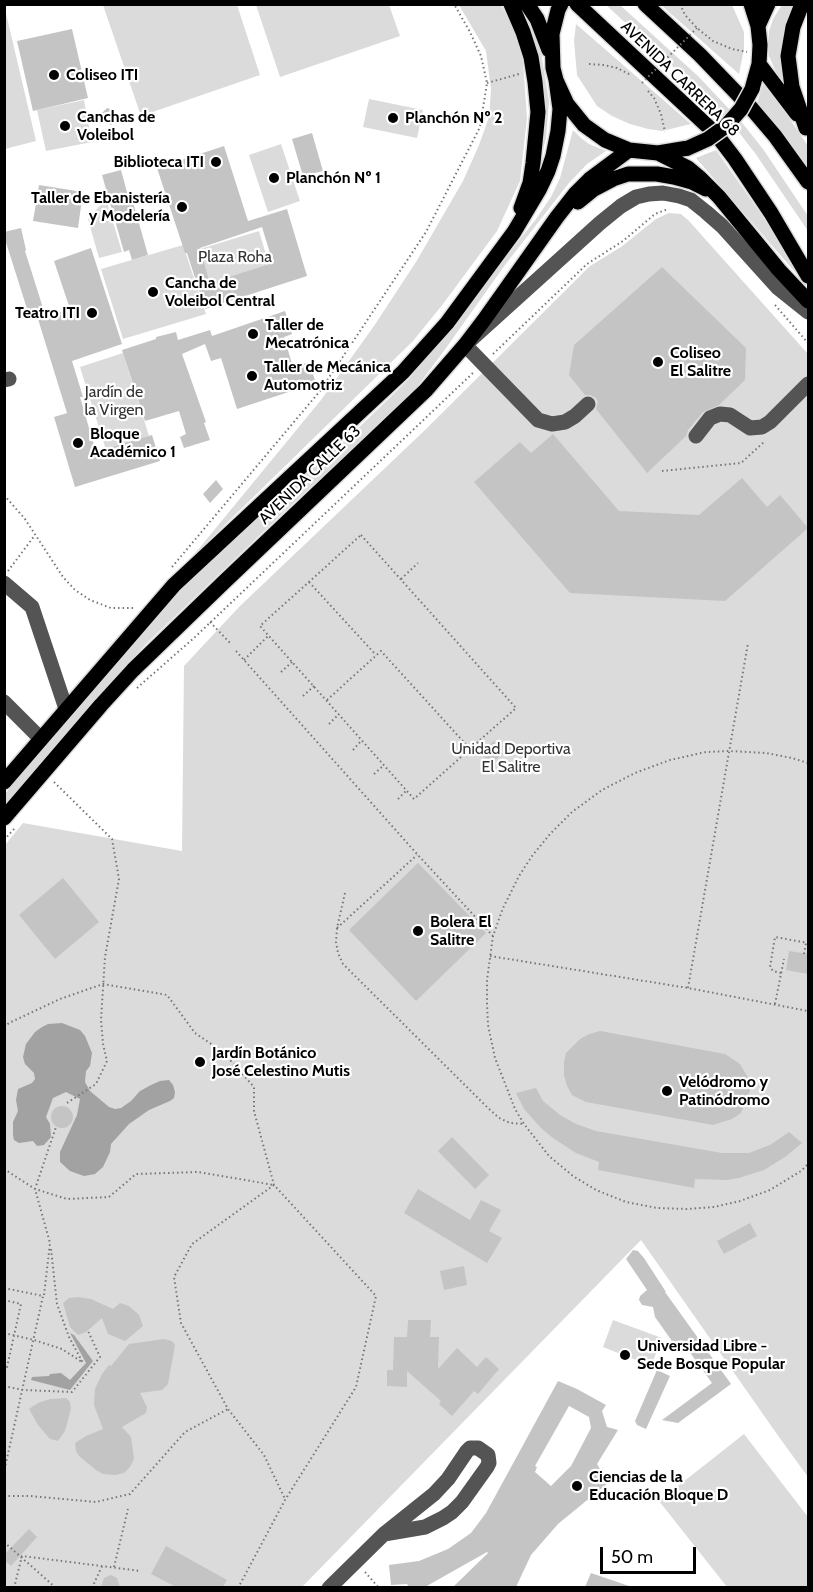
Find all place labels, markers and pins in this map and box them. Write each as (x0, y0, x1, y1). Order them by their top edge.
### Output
place label: Coliseo ITI (66, 65, 138, 85)
marker: Coliseo ITI (47, 68, 61, 82)
place label: Canchas de Voleibol (77, 107, 155, 145)
place label: Planchón Nº 2 (405, 108, 503, 128)
marker: Planchón Nº 2 (386, 111, 400, 125)
marker: Canchas de Voleibol (58, 119, 72, 133)
place label: Biblioteca ITI (114, 152, 204, 172)
marker: Biblioteca ITI (209, 155, 223, 169)
place label: Planchón Nº 1 (286, 168, 381, 188)
marker: Planchón Nº 1 (267, 171, 281, 185)
place label: Taller de Ebanistería y Modelería (31, 188, 170, 226)
marker: Taller de Ebanistería y Modelería (175, 200, 189, 214)
place label: Cancha de Voleibol Central (165, 273, 275, 311)
marker: Cancha de Voleibol Central (146, 285, 160, 299)
place label: Teatro ITI (15, 303, 80, 323)
marker: Teatro ITI (85, 306, 99, 320)
place label: Taller de Mecatrónica (265, 315, 349, 353)
marker: Taller de Mecatrónica (246, 327, 260, 341)
place label: Coliseo El Salitre (670, 343, 731, 381)
marker: Coliseo El Salitre (651, 355, 665, 369)
place label: Taller de Mecánica Automotriz (264, 357, 391, 395)
marker: Taller de Mecánica Automotriz (245, 369, 259, 383)
place label: Bloque Académico 1 (90, 424, 176, 462)
marker: Bloque Académico 1 (71, 436, 85, 450)
place label: Bolera El Salitre (430, 912, 492, 950)
marker: Bolera El Salitre (411, 924, 425, 938)
place label: Jardín Botánico José Celestino Mutis (212, 1043, 350, 1081)
marker: Jardín Botánico José Celestino Mutis (193, 1055, 207, 1069)
place label: Velódromo y Patinódromo (679, 1072, 770, 1110)
marker: Velódromo y Patinódromo (660, 1084, 674, 1098)
place label: Universidad Libre - Sede Bosque Popular (637, 1336, 785, 1374)
marker: Universidad Libre - Sede Bosque Popular (618, 1348, 632, 1362)
place label: Ciencias de la Educación Bloque D (589, 1467, 728, 1505)
marker: Ciencias de la Educación Bloque D (570, 1479, 584, 1493)

